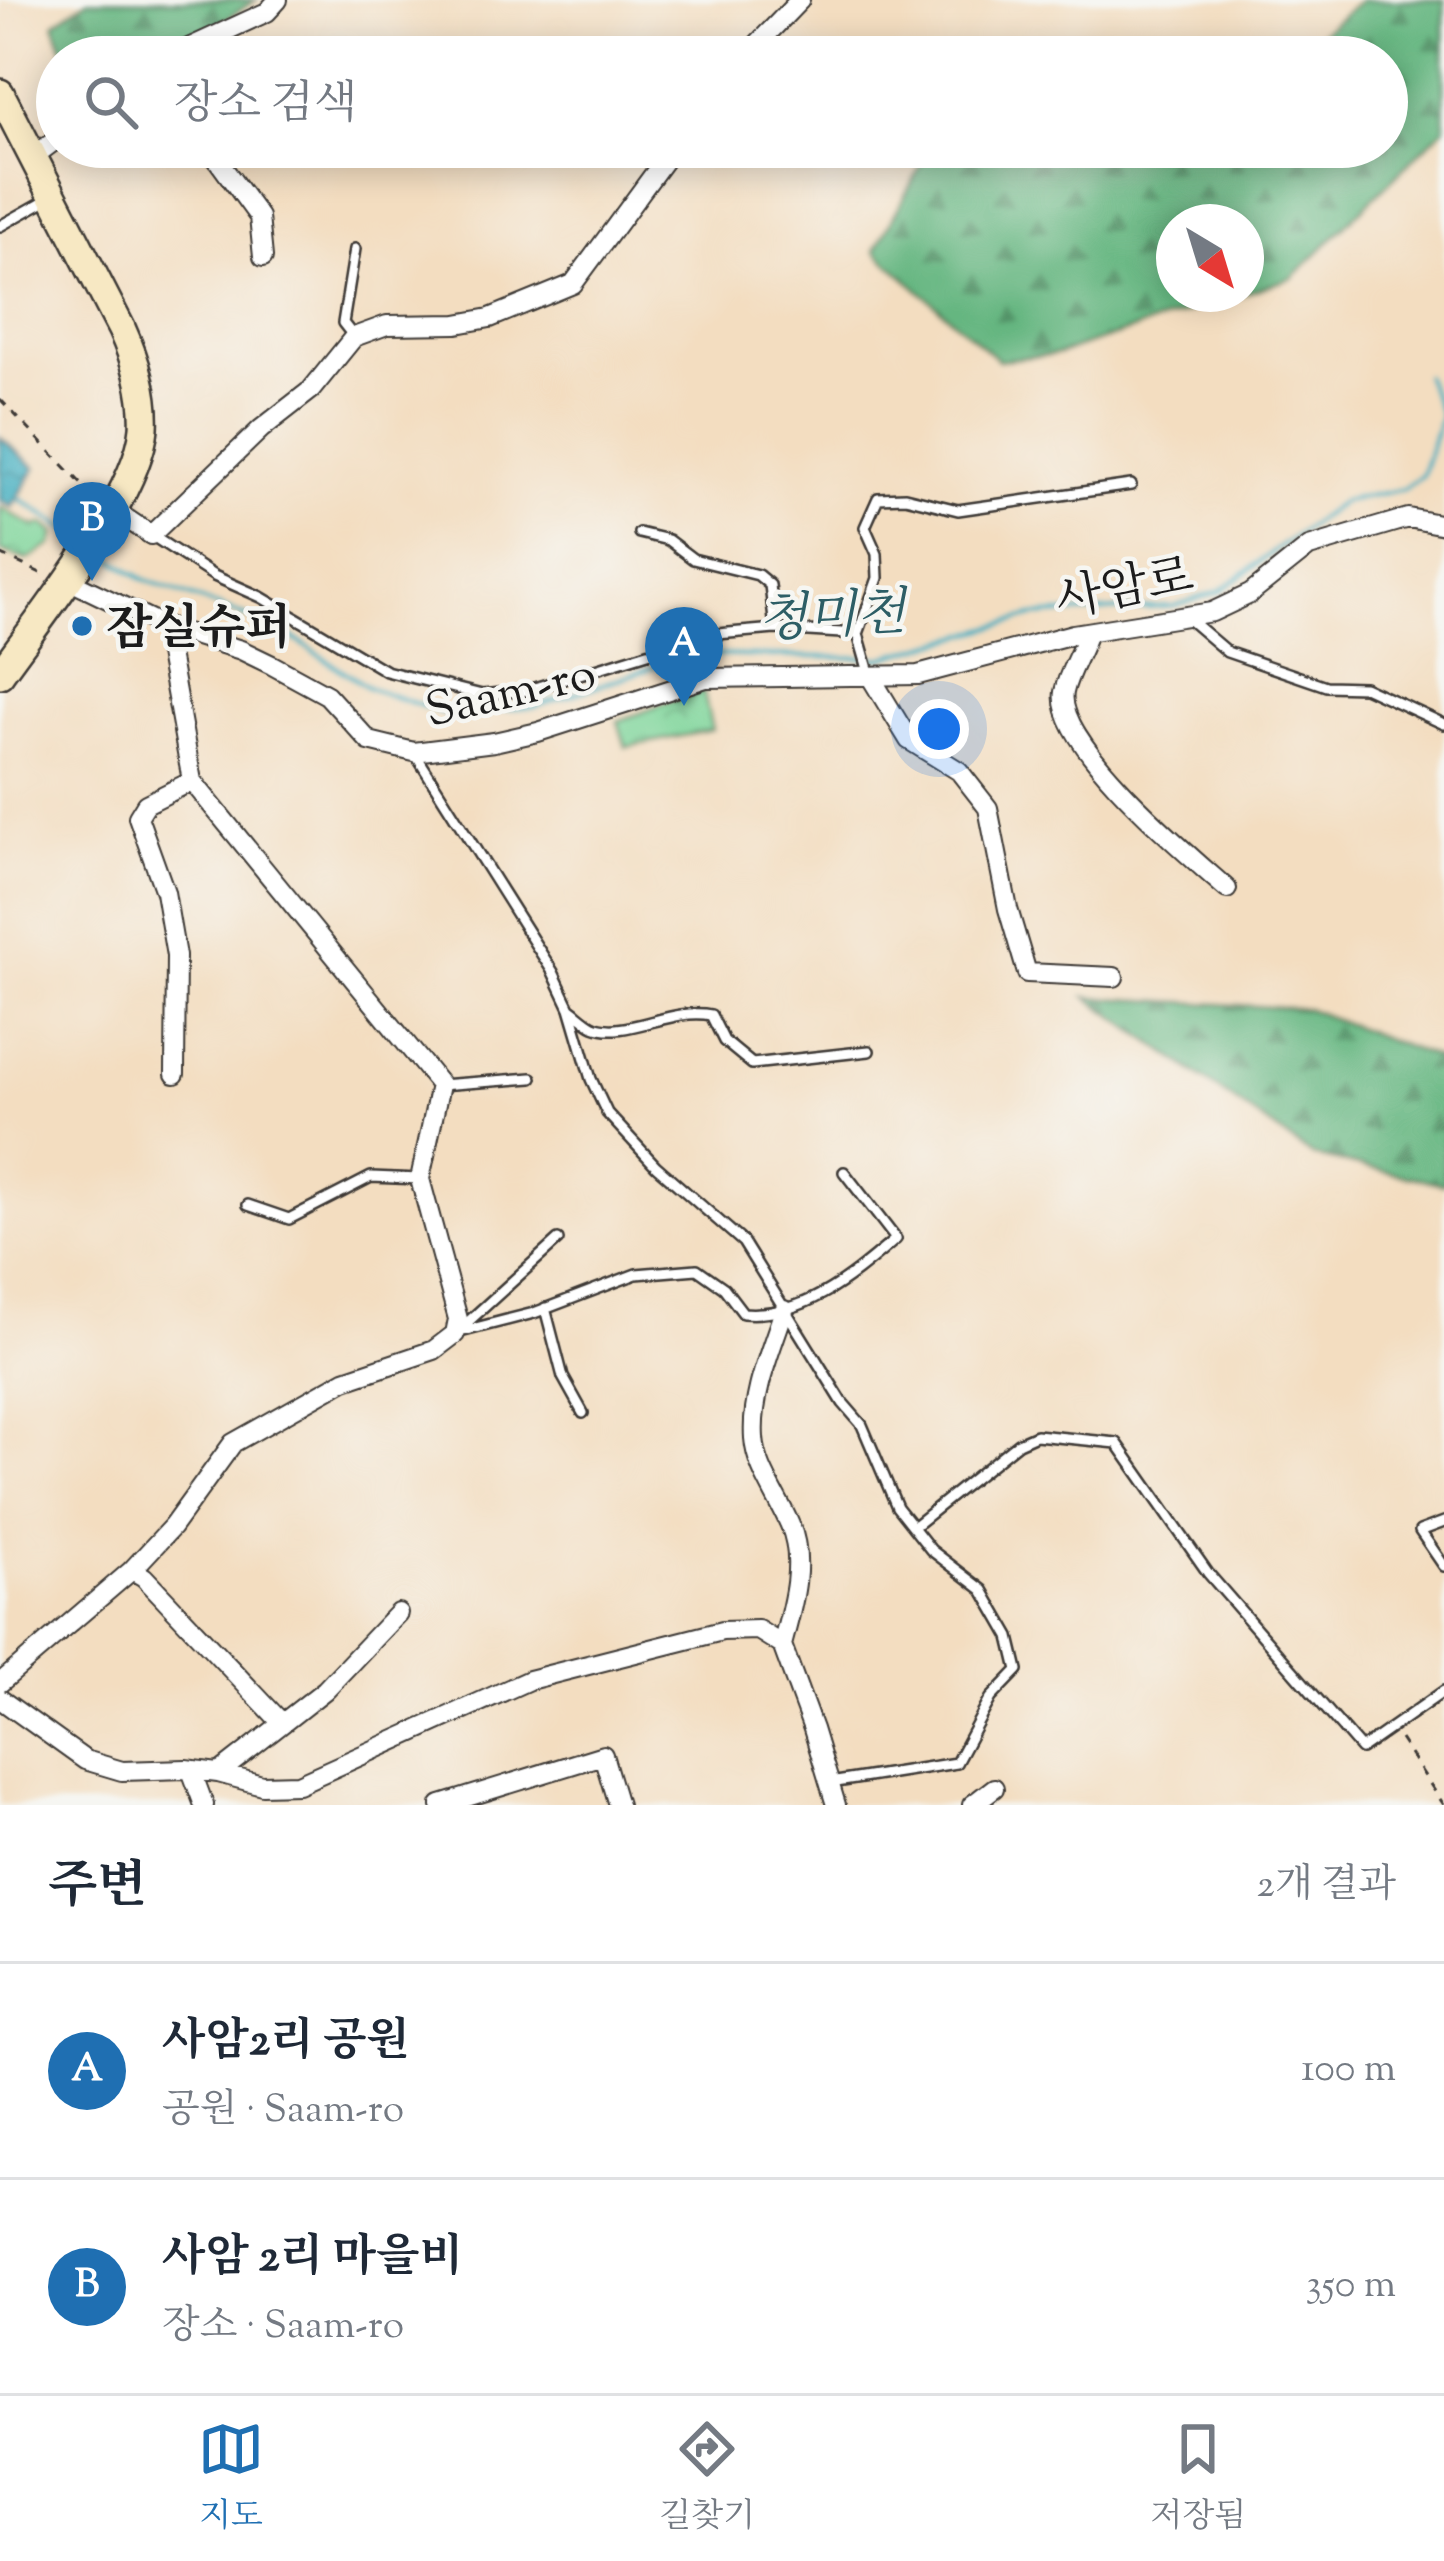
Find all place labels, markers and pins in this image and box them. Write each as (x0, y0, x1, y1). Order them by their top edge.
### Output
pin: B (53, 482, 131, 581)
place label: 잠실슈퍼 (106, 597, 291, 666)
pin: A (645, 607, 723, 706)
marker: 잠실슈퍼 (69, 613, 95, 639)

